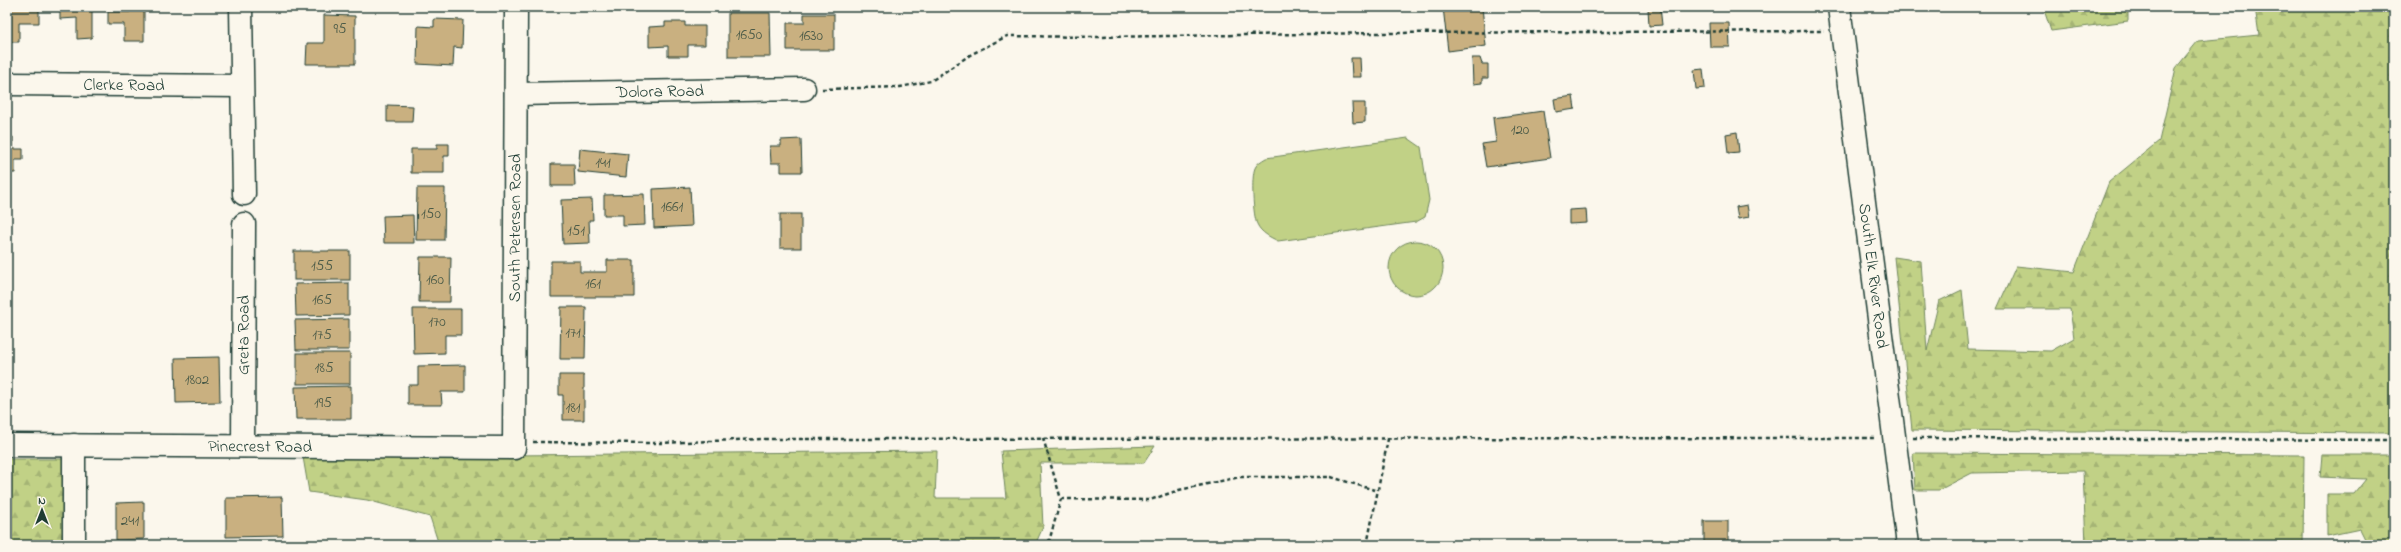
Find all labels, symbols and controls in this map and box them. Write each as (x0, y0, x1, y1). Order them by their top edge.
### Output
house number: 95 (333, 18, 347, 40)
house number: 1650 (736, 24, 763, 46)
house number: 1630 (799, 25, 824, 47)
street label: Clerke Road (83, 72, 165, 98)
street label: Dolora Road (615, 78, 705, 105)
house number: 120 (1511, 119, 1530, 141)
house number: 141 (595, 152, 611, 174)
street label: South Petersen Road (502, 153, 528, 302)
house number: 1661 (661, 196, 684, 218)
street label: South Elk River Road (1852, 202, 1895, 350)
house number: 150 (421, 203, 441, 225)
house number: 151 (567, 220, 585, 242)
house number: 155 (311, 255, 333, 277)
house number: 160 (426, 269, 444, 291)
house number: 161 (585, 273, 601, 295)
house number: 165 (312, 289, 332, 311)
street label: Greta Road (231, 295, 256, 375)
house number: 170 (428, 311, 446, 333)
house number: 171 (565, 322, 581, 344)
house number: 175 (312, 324, 332, 346)
house number: 185 (315, 357, 334, 379)
house number: 1802 (185, 369, 210, 391)
house number: 195 (314, 392, 332, 414)
house number: 181 (565, 397, 581, 419)
street label: Pinecrest Road (208, 434, 313, 459)
north arrow (22, 490, 62, 530)
text: N (38, 493, 46, 509)
house number: 241 (121, 510, 139, 532)

